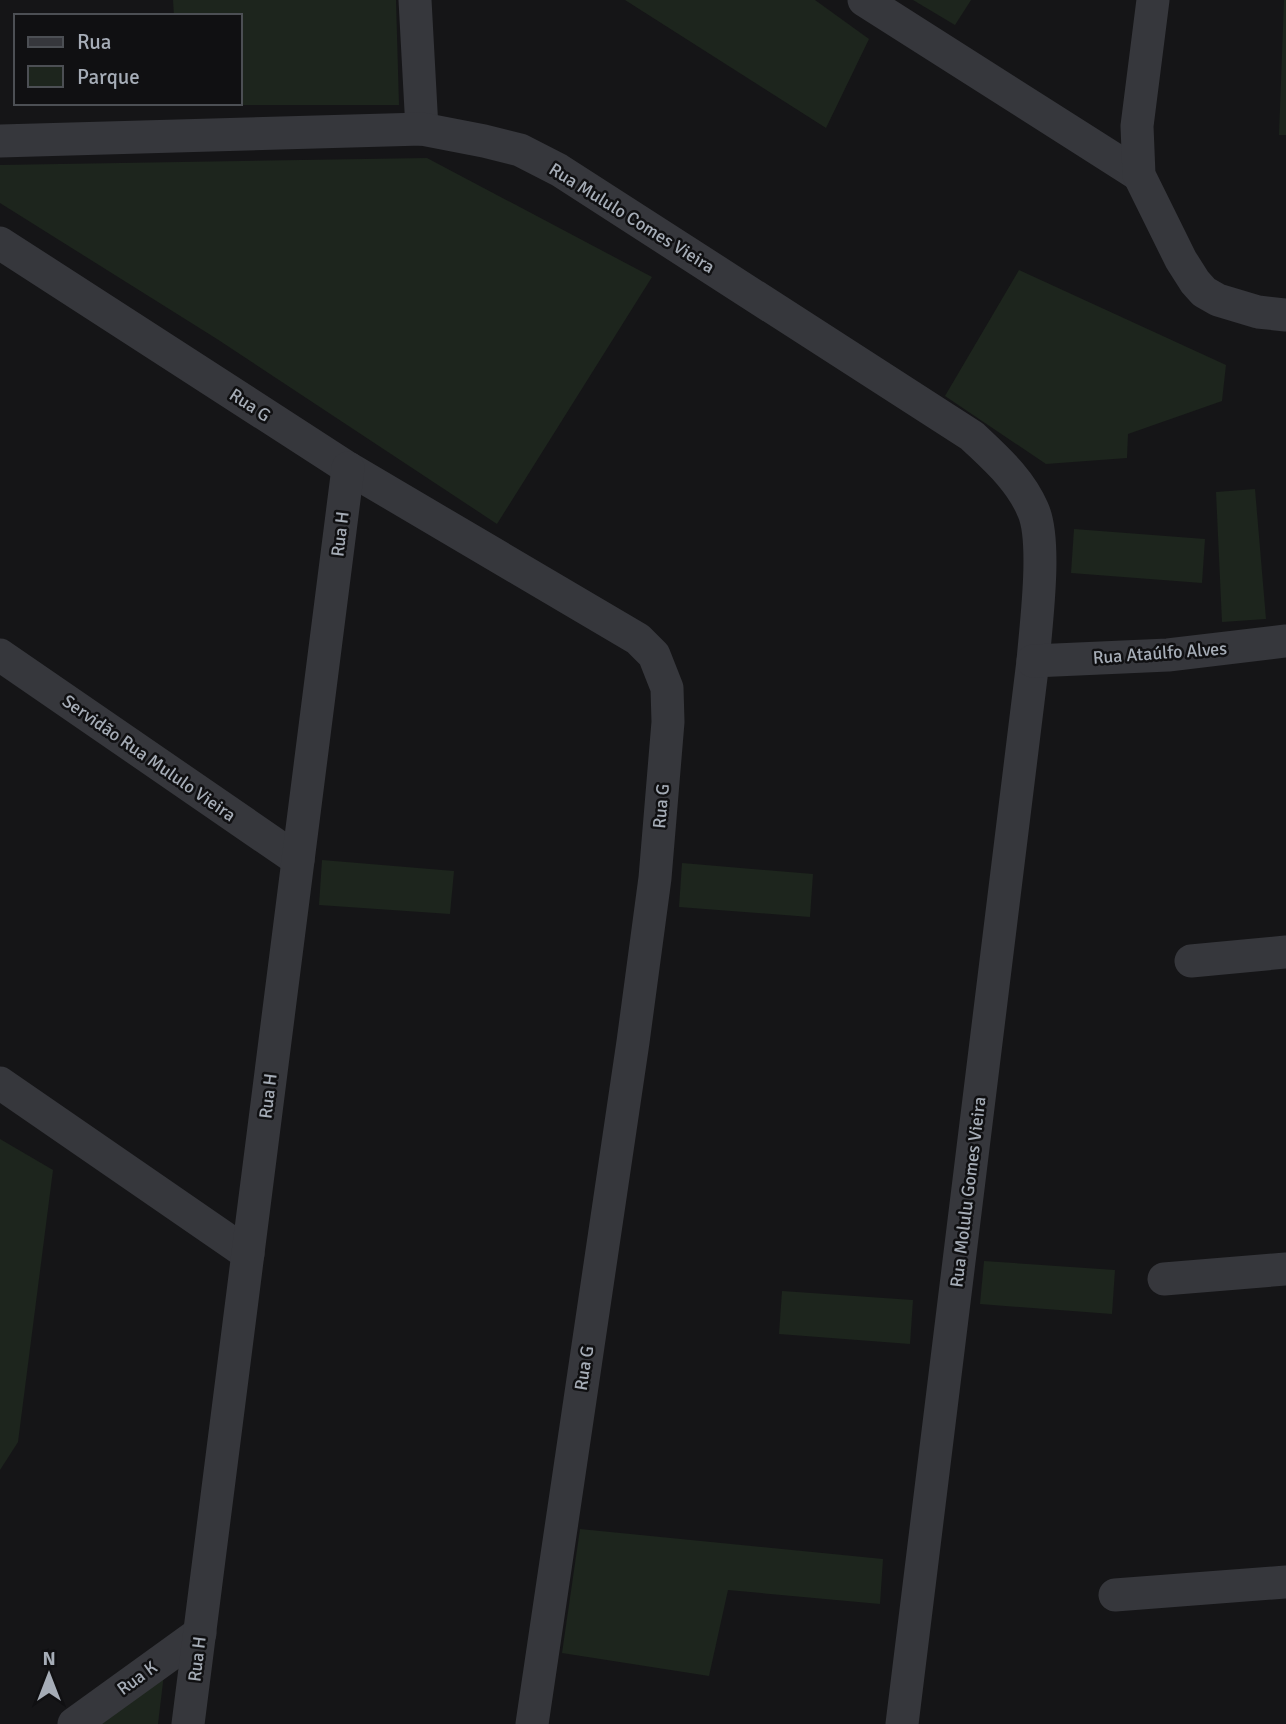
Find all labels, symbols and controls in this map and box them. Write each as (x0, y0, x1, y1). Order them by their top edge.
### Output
legend (14, 14, 242, 105)
text: Rua (77, 29, 111, 55)
text: Parque (77, 64, 140, 90)
street label: Rua Mululo Comes Vieira (545, 158, 719, 278)
street label: Rua G (225, 384, 275, 426)
street label: Rua H (326, 510, 354, 558)
street label: Rua Ataúlfo Alves (1092, 637, 1228, 669)
street label: Servidão Rua Mululo Vieira (58, 690, 240, 826)
street label: Rua G (648, 783, 674, 829)
street label: Rua H (254, 1072, 282, 1120)
street label: Rua Molulu Gomes Vieira (945, 1095, 991, 1289)
street label: Rua G (570, 1344, 598, 1392)
street label: Rua H (183, 1635, 211, 1683)
north arrow (14, 1640, 84, 1710)
text: N (42, 1647, 56, 1671)
street label: Rua K (113, 1656, 162, 1700)

